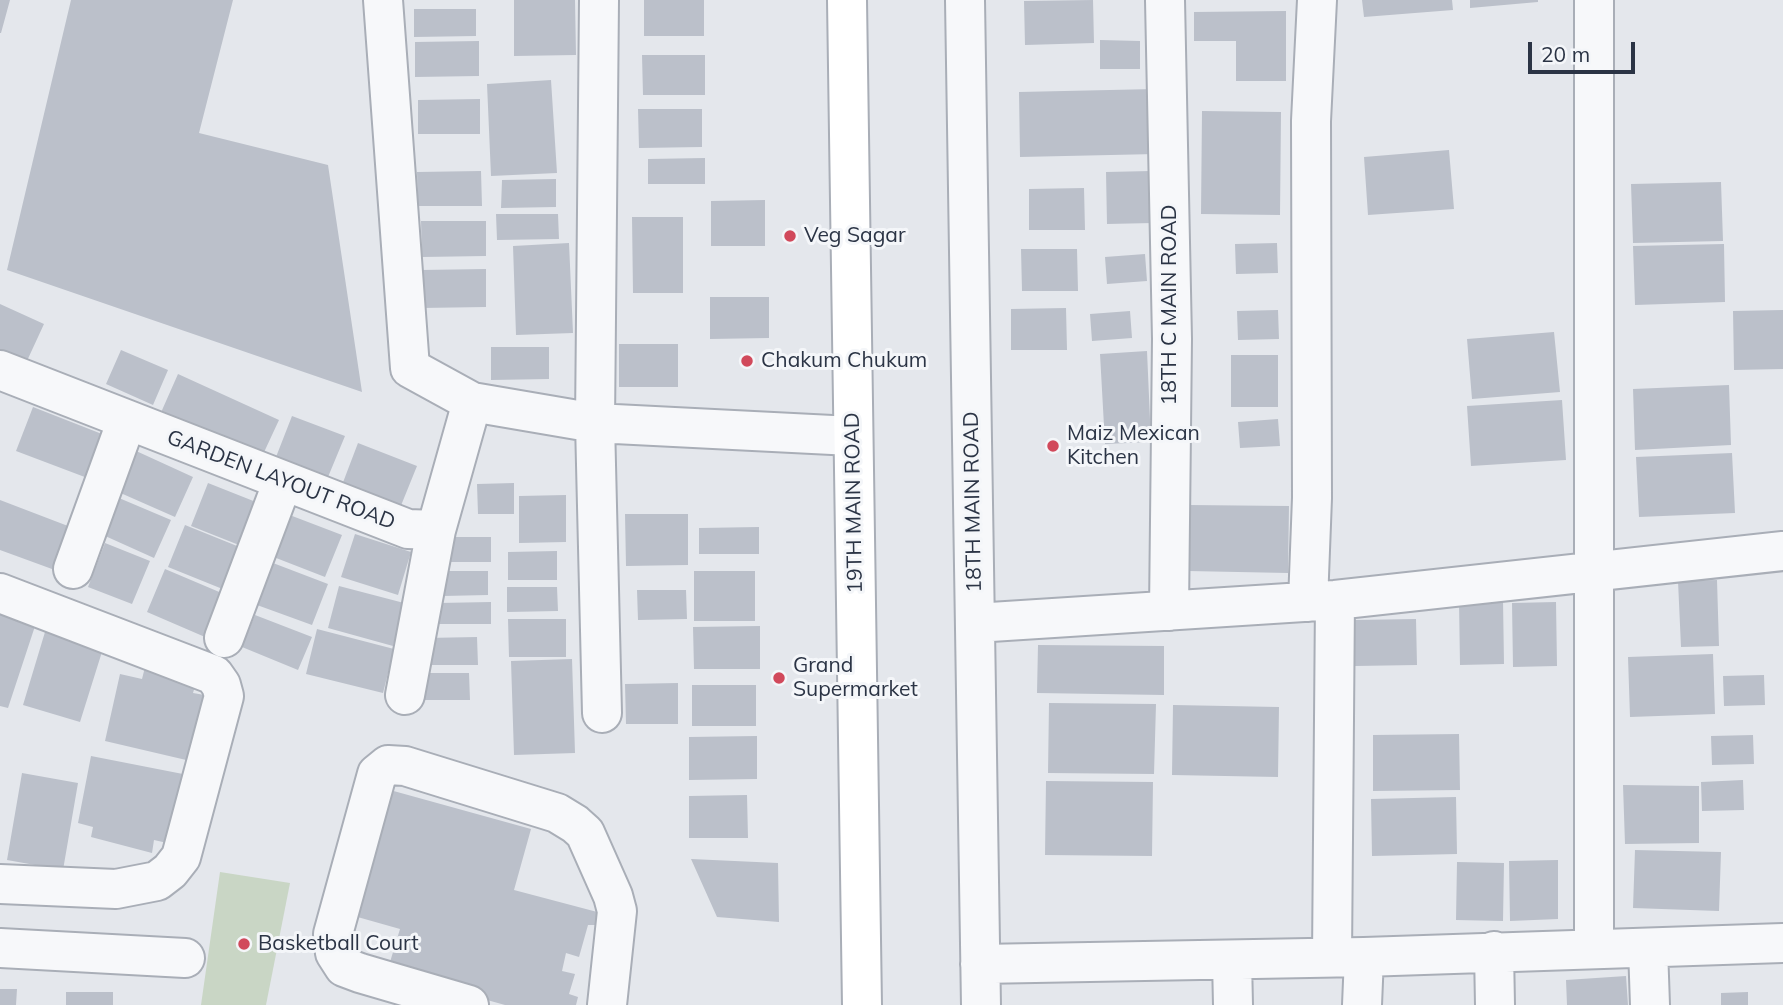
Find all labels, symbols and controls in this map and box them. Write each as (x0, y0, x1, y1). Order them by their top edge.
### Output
scale bar (1531, 28, 1638, 72)
text: 20 m (1541, 41, 1590, 67)
street label: 18TH C MAIN ROAD (1157, 205, 1183, 405)
place label: Veg Sagar (804, 223, 906, 249)
marker: Veg Sagar (782, 228, 798, 244)
place label: Chakum Chukum (761, 348, 927, 374)
marker: Chakum Chukum (739, 353, 755, 369)
street label: 18TH MAIN ROAD (959, 411, 987, 593)
street label: 19TH MAIN ROAD (840, 412, 868, 594)
place label: Maiz Mexican Kitchen (1067, 421, 1200, 471)
street label: GARDEN LAYOUT ROAD (163, 425, 399, 535)
marker: Maiz Mexican Kitchen (1045, 438, 1061, 454)
place label: Grand Supermarket (793, 653, 918, 703)
marker: Grand Supermarket (771, 670, 787, 686)
place label: Basketball Court (258, 931, 419, 957)
marker: Basketball Court (236, 936, 252, 952)

